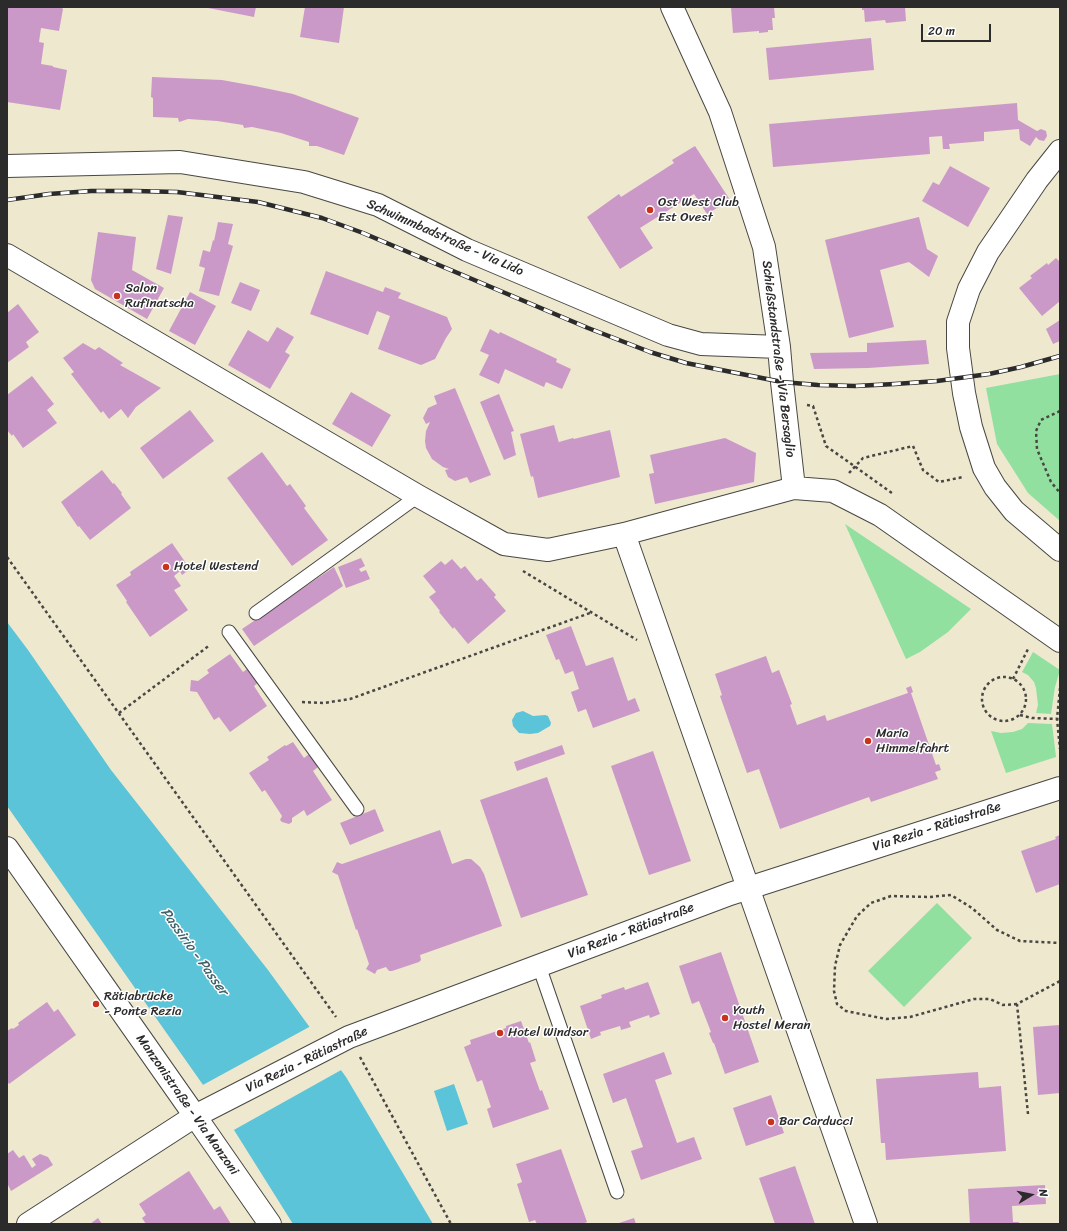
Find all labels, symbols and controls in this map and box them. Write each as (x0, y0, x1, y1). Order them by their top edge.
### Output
scale bar (923, 16, 993, 42)
text: 20 m (928, 20, 955, 42)
place label: Ost West Club Est Ovest (658, 195, 739, 226)
street label: Schwimmbadstraße - Via Lido (364, 196, 526, 280)
marker: Ost West Club Est Ovest (645, 205, 655, 215)
street label: Schießstandstraße - Via Bersaglio (758, 260, 798, 458)
place label: Salon Rufinatscha (125, 281, 194, 312)
marker: Salon Rufinatscha (112, 291, 122, 301)
place label: Hotel Westend (174, 559, 258, 575)
marker: Hotel Westend (161, 562, 171, 572)
place label: Maria Himmelfahrt (876, 726, 949, 757)
marker: Maria Himmelfahrt (863, 736, 873, 746)
street label: Via Rezia - Rätiastraße (871, 799, 1003, 855)
street label: Via Rezia - Rätiastraße (566, 900, 696, 962)
water label: Passirio - Passer (157, 905, 231, 999)
place label: Rätiabrücke - Ponte Rezia (104, 989, 182, 1020)
marker: Rätiabrücke - Ponte Rezia (91, 999, 101, 1009)
place label: Youth Hostel Meran (733, 1003, 810, 1034)
marker: Youth Hostel Meran (720, 1013, 730, 1023)
street label: Via Rezia - Rätiastraße (243, 1024, 371, 1096)
place label: Hotel Windsor (508, 1025, 588, 1041)
marker: Hotel Windsor (495, 1028, 505, 1038)
street label: Manzonistraße - Via Manzoni (132, 1032, 242, 1178)
place label: Bar Carducci (779, 1114, 853, 1130)
marker: Bar Carducci (766, 1117, 776, 1127)
north arrow (1011, 1175, 1051, 1215)
text: N (1033, 1187, 1053, 1198)

